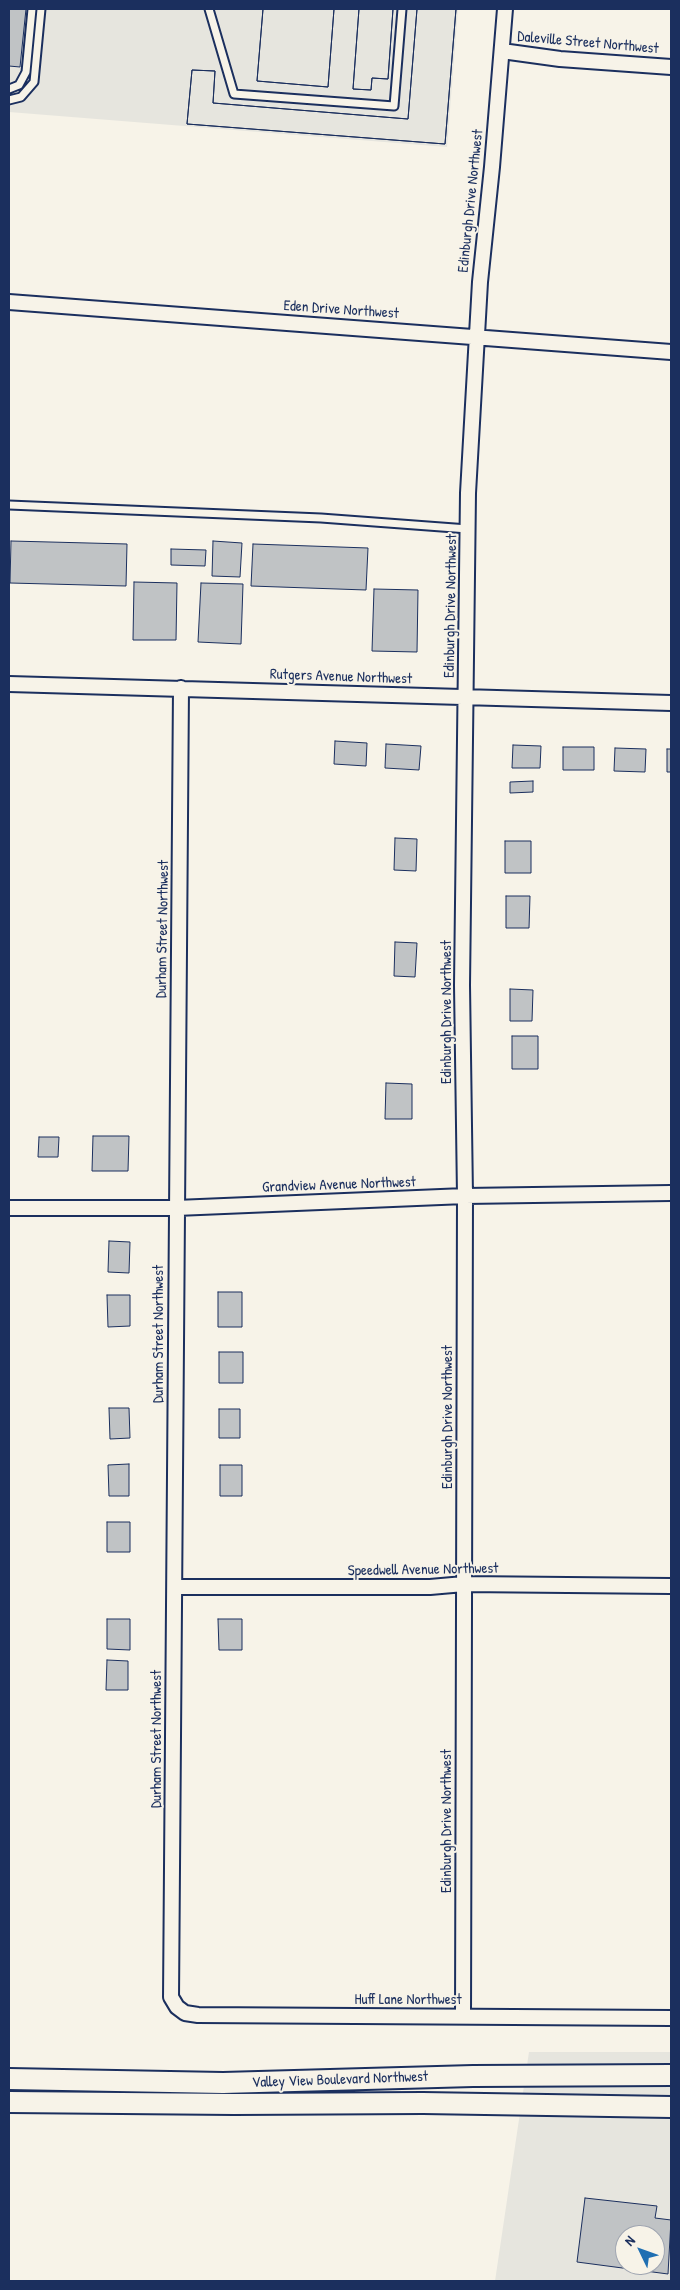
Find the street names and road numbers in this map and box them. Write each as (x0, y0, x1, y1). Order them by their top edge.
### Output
street label: Daleville Street Northwest (517, 28, 659, 58)
street label: Edinburgh Drive Northwest (455, 129, 487, 273)
street label: Eden Drive Northwest (283, 297, 399, 323)
street label: Edinburgh Drive Northwest (441, 534, 461, 678)
street label: Rutgers Avenue Northwest (270, 666, 412, 688)
street label: Durham Street Northwest (153, 860, 173, 998)
street label: Edinburgh Drive Northwest (438, 940, 456, 1084)
street label: Grandview Avenue Northwest (262, 1173, 416, 1197)
street label: Durham Street Northwest (150, 1265, 168, 1403)
street label: Edinburgh Drive Northwest (439, 1345, 457, 1489)
street label: Speedwell Avenue Northwest (348, 1560, 498, 1580)
street label: Durham Street Northwest (148, 1670, 166, 1808)
street label: Edinburgh Drive Northwest (438, 1749, 456, 1893)
street label: Huff Lane Northwest (354, 1991, 462, 2009)
street label: Valley View Boulevard Northwest (252, 2068, 428, 2092)

